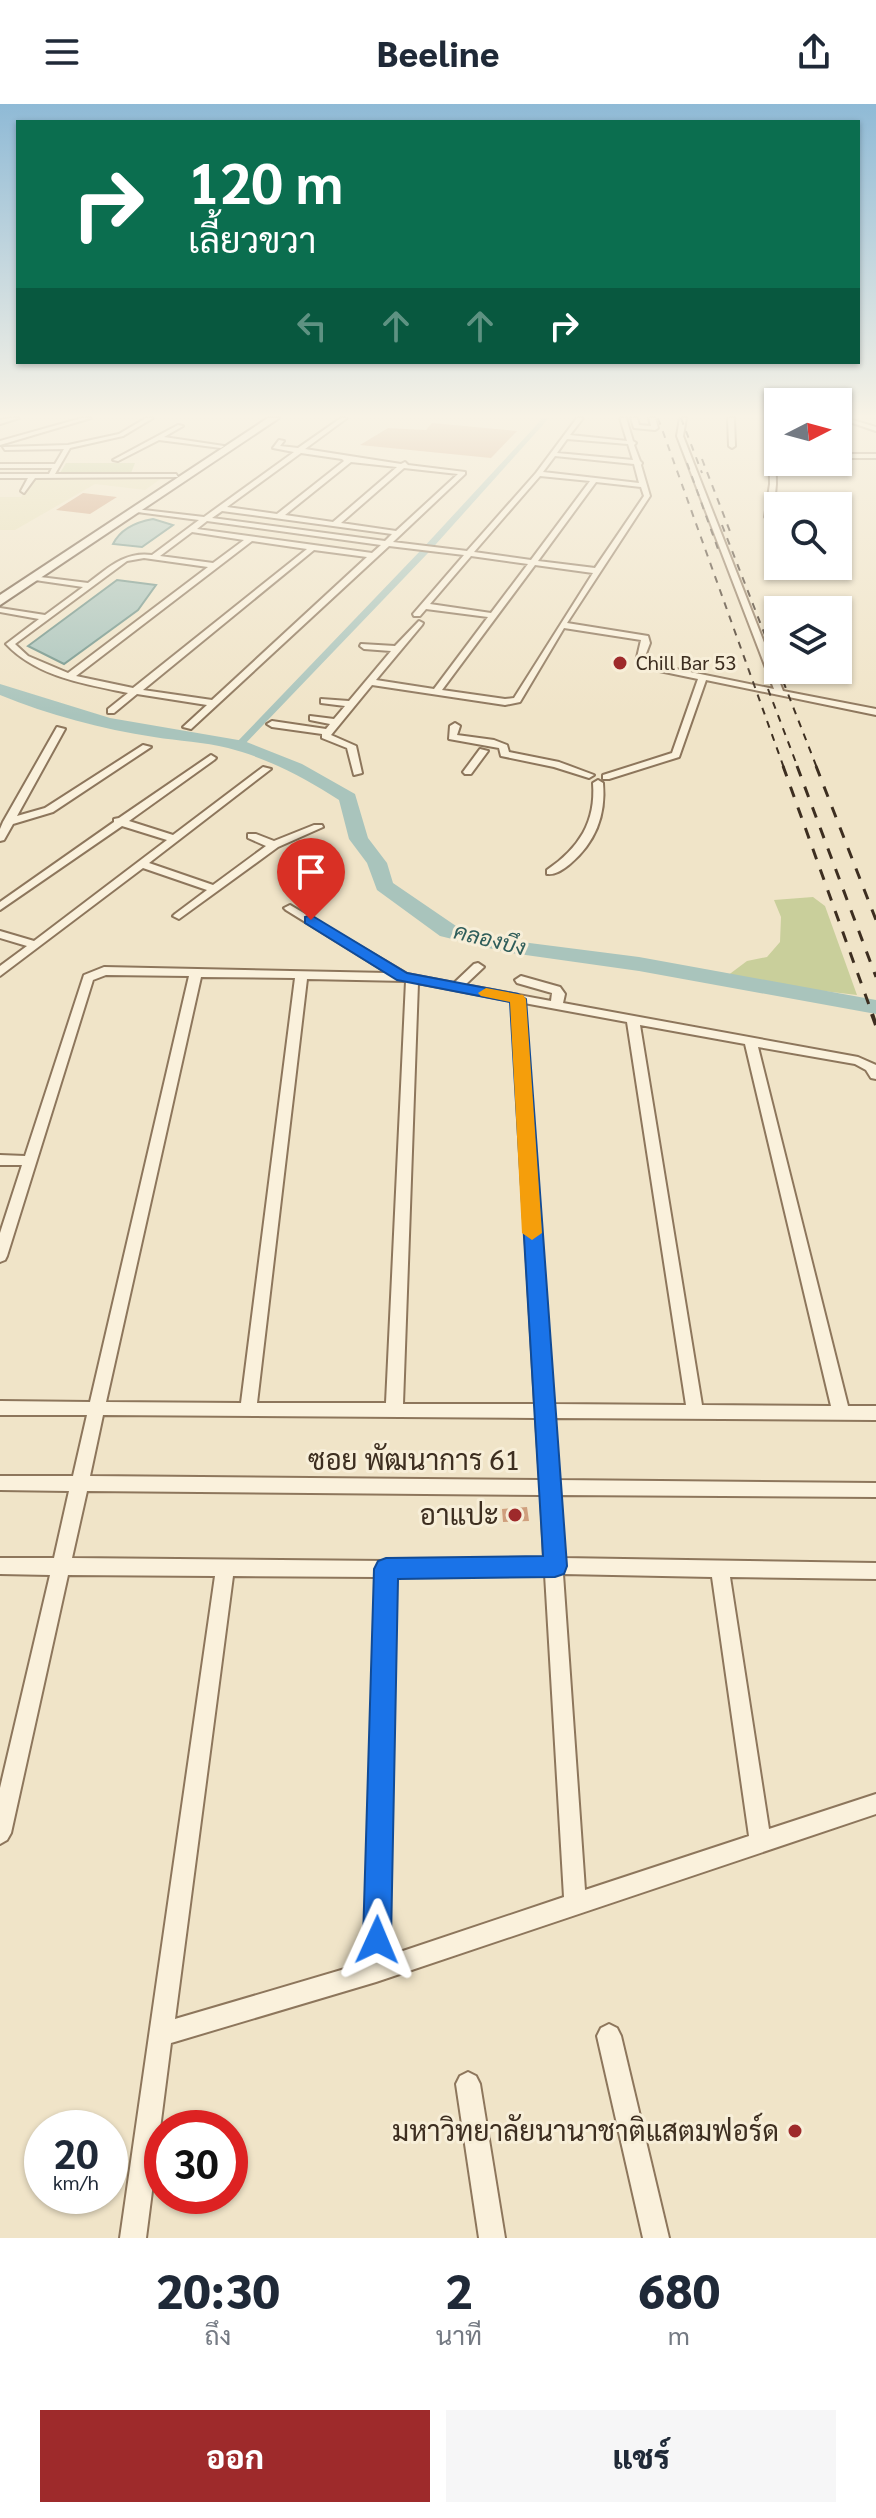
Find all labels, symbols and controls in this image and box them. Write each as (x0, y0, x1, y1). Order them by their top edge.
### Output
text: Beeline (377, 29, 499, 75)
icon: menu (40, 30, 84, 74)
icon: share (792, 30, 836, 74)
text: 120 m (188, 144, 343, 217)
icon: right (56, 152, 160, 256)
text: เลี้ยวขวา (188, 215, 316, 261)
icon: left (290, 304, 334, 348)
icon: ahead (374, 304, 418, 348)
icon: ahead (458, 304, 502, 348)
icon: right (542, 304, 586, 348)
north arrow (764, 388, 852, 476)
map controls (764, 388, 852, 684)
button: search (764, 492, 852, 580)
button: layers (764, 596, 852, 684)
place label: Chill Bar 53 (636, 649, 736, 675)
marker: Chill Bar 53 (611, 654, 629, 672)
pin (277, 838, 345, 920)
icon: arrive (289, 850, 333, 894)
water label: คลองบึง (451, 916, 529, 960)
street label: ซอย พัฒนาการ 61 (308, 1440, 520, 1476)
place label: อาแปะ (419, 1495, 499, 1531)
marker: อาแปะ (506, 1506, 524, 1524)
position arrow (335, 1898, 419, 1982)
speed limit sign: 30 (144, 2110, 248, 2214)
place label: มหาวิทยาลัยนานาชาติแสตมฟอร์ด (392, 2111, 779, 2147)
marker: มหาวิทยาลัยนานาชาติแสตมฟอร์ด (786, 2122, 804, 2140)
text: 20 (53, 2126, 99, 2178)
text: km/h (53, 2169, 99, 2195)
text: 20:30 (156, 2258, 280, 2320)
text: 2 (445, 2258, 473, 2320)
text: 680 (638, 2258, 720, 2320)
text: ถึง (204, 2317, 231, 2351)
text: นาที (436, 2317, 482, 2351)
text: m (668, 2317, 690, 2351)
button: ออก (40, 2410, 430, 2502)
button: แชร์ (446, 2410, 836, 2502)

